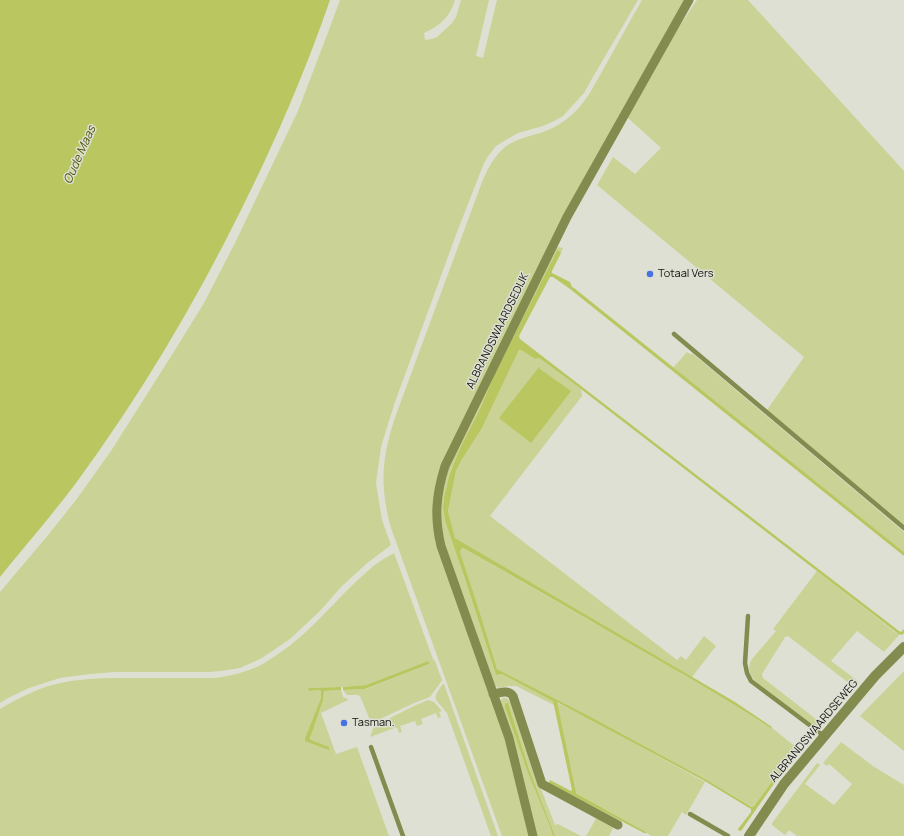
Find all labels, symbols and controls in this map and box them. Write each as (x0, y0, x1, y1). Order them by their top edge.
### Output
water label: Oude Maas (61, 124, 99, 186)
place label: Totaal Vers (658, 267, 714, 281)
marker: Totaal Vers (645, 269, 655, 279)
street label: ALBRANDSWAARDSEDIJK (464, 271, 532, 391)
street label: ALBRANDSWAARDSEWEG (767, 677, 861, 785)
place label: Tasman. (352, 716, 394, 730)
marker: Tasman. (339, 718, 349, 728)

